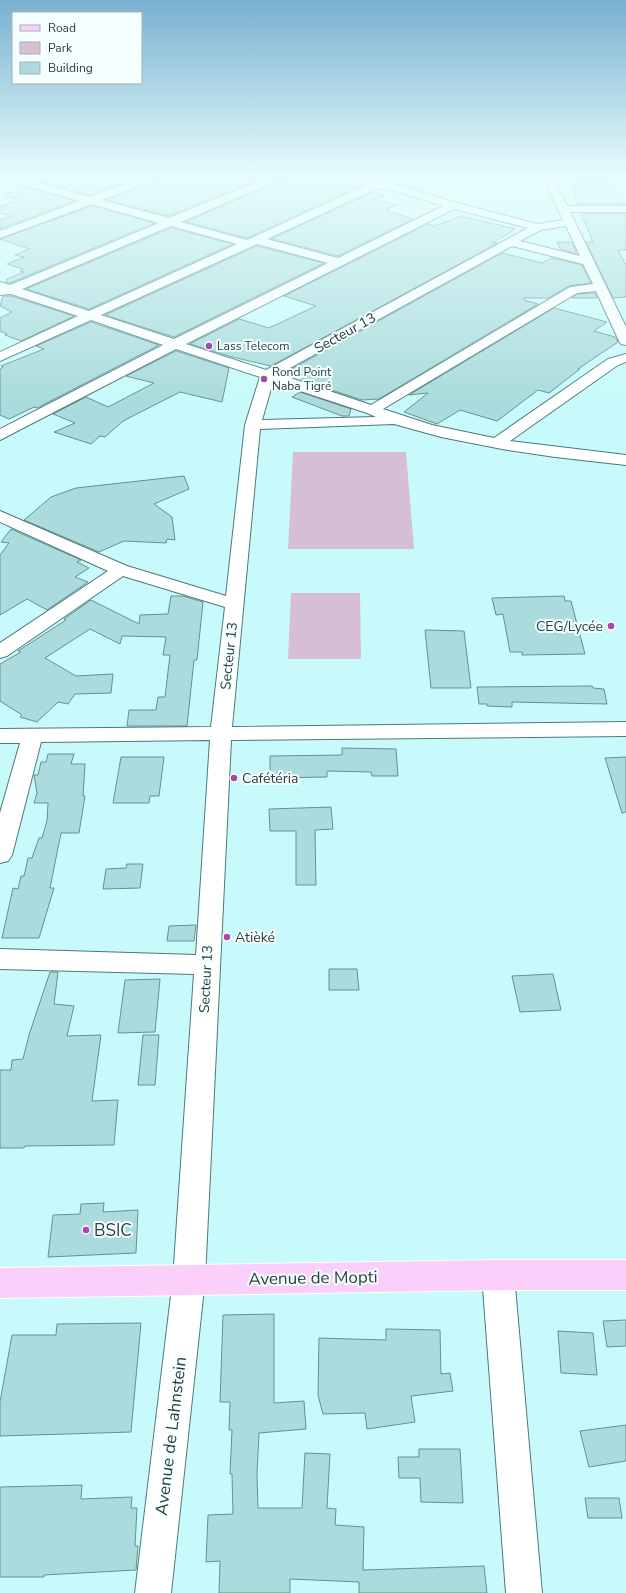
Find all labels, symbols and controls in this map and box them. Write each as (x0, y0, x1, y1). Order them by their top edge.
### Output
legend (12, 12, 142, 84)
text: Road (48, 20, 76, 36)
text: Park (48, 40, 73, 56)
text: Building (48, 60, 93, 76)
street label: Secteur 13 (311, 308, 379, 358)
place label: Lass Telecom (217, 338, 289, 354)
marker: Lass Telecom (204, 341, 214, 351)
place label: Rond Point Naba Tigré (272, 364, 332, 394)
marker: Rond Point Naba Tigré (259, 374, 269, 384)
place label: CEG/Lycée (536, 617, 603, 636)
street label: Secteur 13 (216, 621, 242, 691)
marker: CEG/Lycée (606, 621, 616, 631)
place label: Cafétéria (242, 769, 298, 788)
marker: Cafétéria (229, 773, 239, 783)
place label: Atièké (235, 928, 275, 947)
marker: Atièké (222, 932, 232, 942)
street label: Secteur 13 (195, 945, 217, 1013)
place label: BSIC (94, 1219, 132, 1242)
marker: BSIC (81, 1225, 91, 1235)
street label: Avenue de Mopti (248, 1265, 378, 1291)
street label: Avenue de Lahnstein (150, 1355, 192, 1517)

